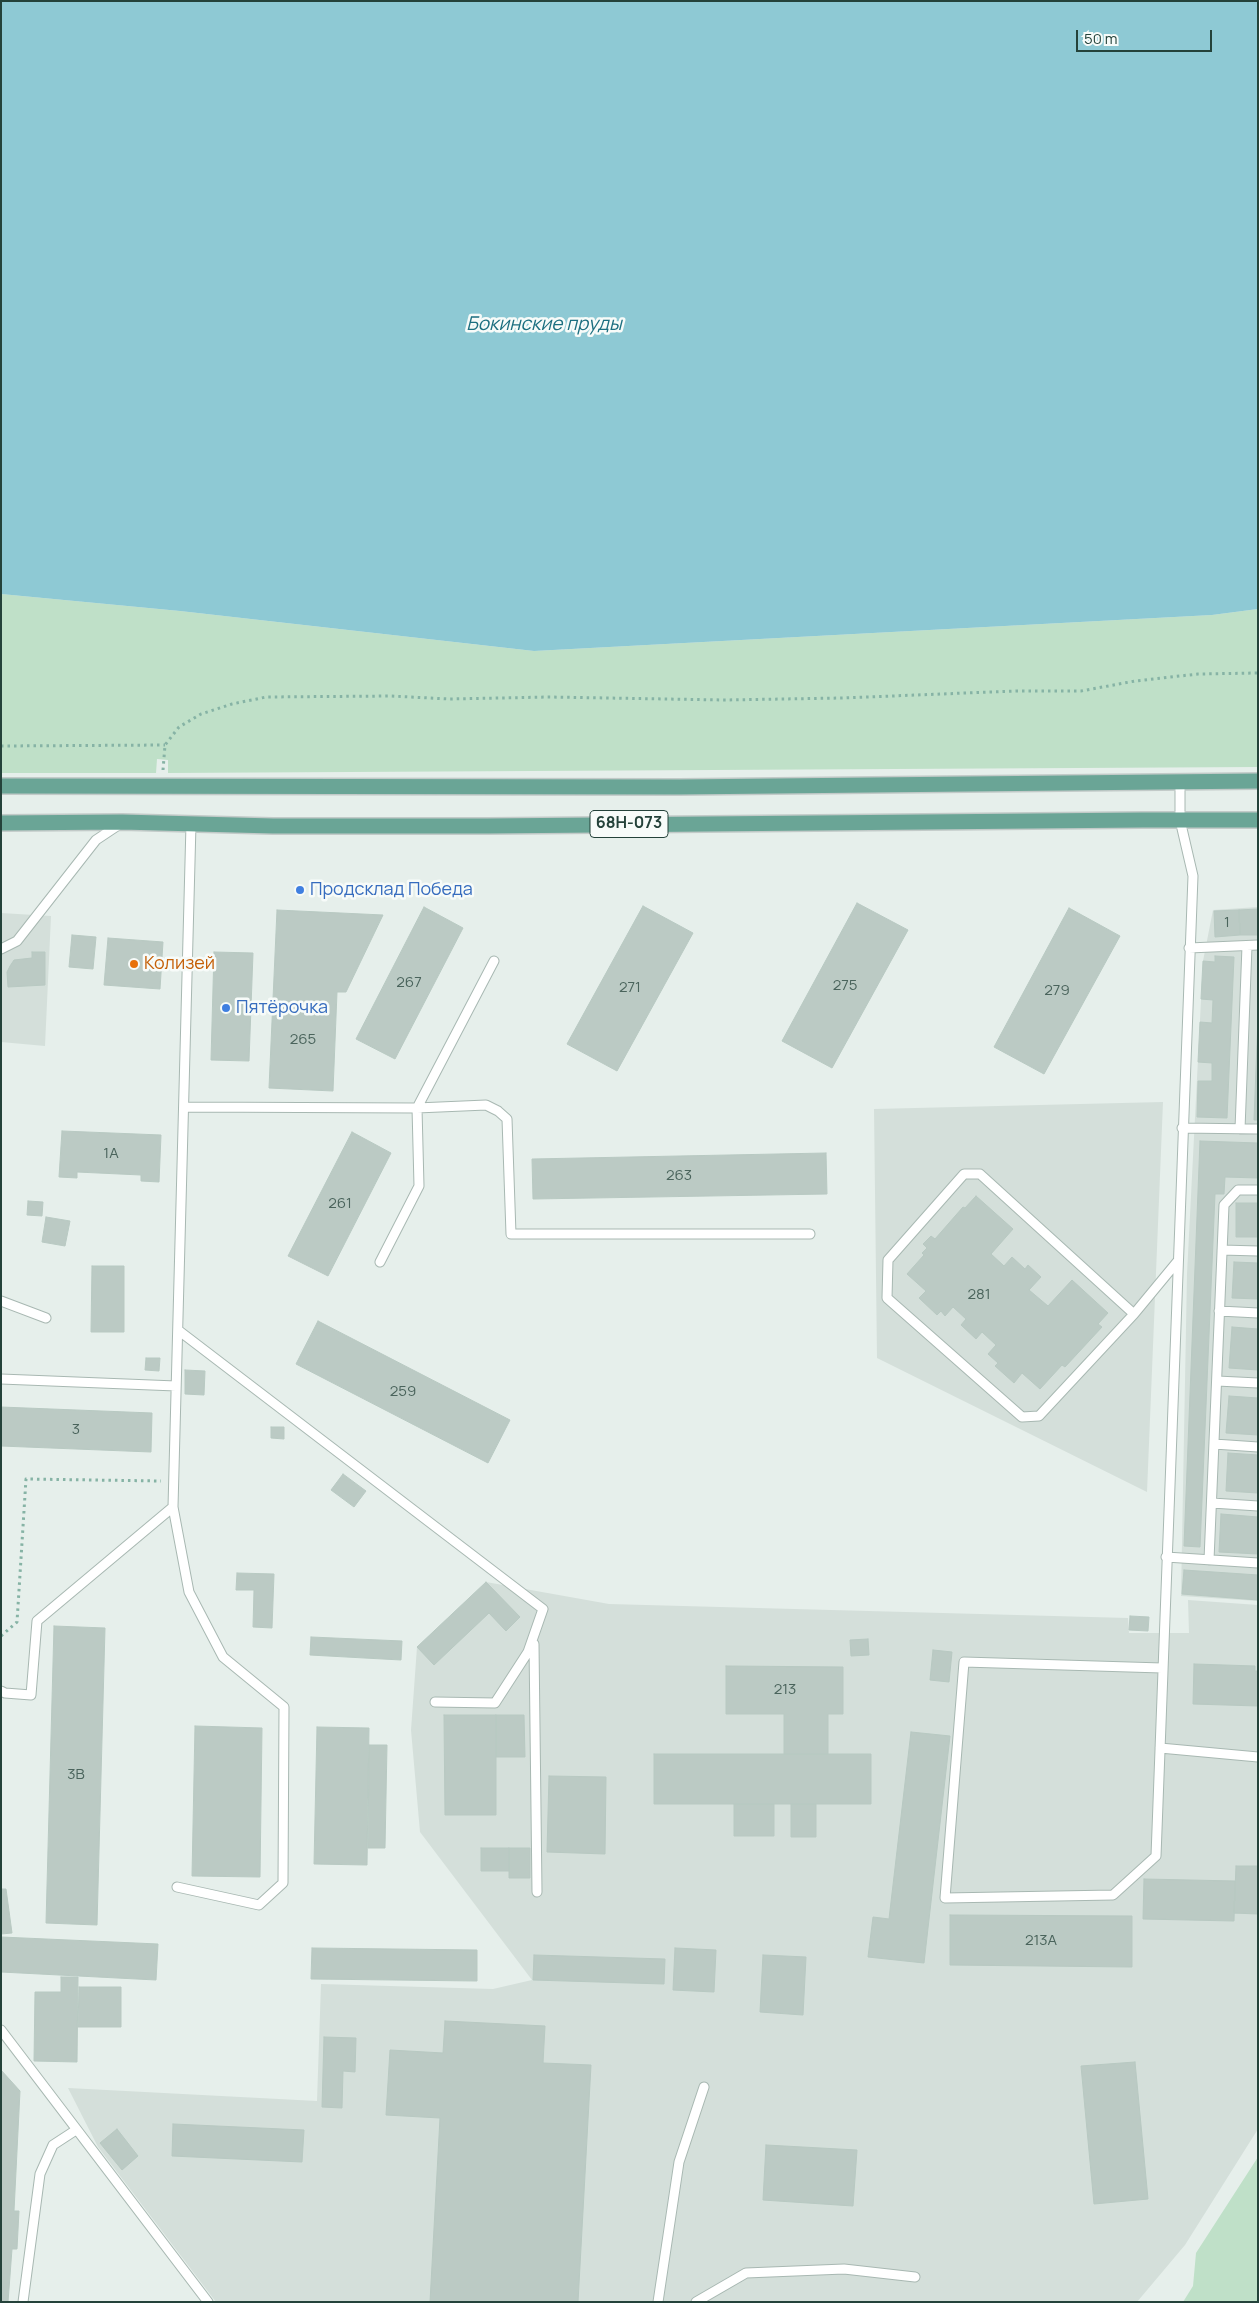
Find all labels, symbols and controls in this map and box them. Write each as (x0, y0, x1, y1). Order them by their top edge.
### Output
scale bar (1079, 20, 1215, 52)
text: 50 m (1084, 28, 1118, 49)
water label: Бокинские пруды (466, 314, 622, 336)
road number: 68Н-073 (590, 811, 668, 838)
place label: Продсклад Победа (310, 879, 473, 901)
marker: Продсклад Победа (294, 884, 306, 896)
house number: 1 (1224, 914, 1230, 932)
place label: Колизей (144, 953, 215, 975)
marker: Колизей (128, 958, 140, 970)
house number: 267 (396, 974, 422, 992)
house number: 275 (833, 977, 857, 995)
house number: 271 (619, 979, 641, 997)
house number: 279 (1044, 982, 1070, 1000)
place label: Пятёрочка (236, 997, 328, 1019)
marker: Пятёрочка (220, 1002, 232, 1014)
house number: 265 (290, 1031, 316, 1049)
house number: 1А (103, 1145, 119, 1163)
house number: 263 (666, 1167, 692, 1185)
house number: 261 (328, 1195, 352, 1213)
house number: 281 (967, 1286, 991, 1304)
house number: 259 (390, 1383, 416, 1401)
house number: 3 (72, 1421, 80, 1439)
house number: 213 (774, 1681, 796, 1699)
house number: 3В (67, 1766, 85, 1784)
house number: 213А (1025, 1932, 1057, 1950)

